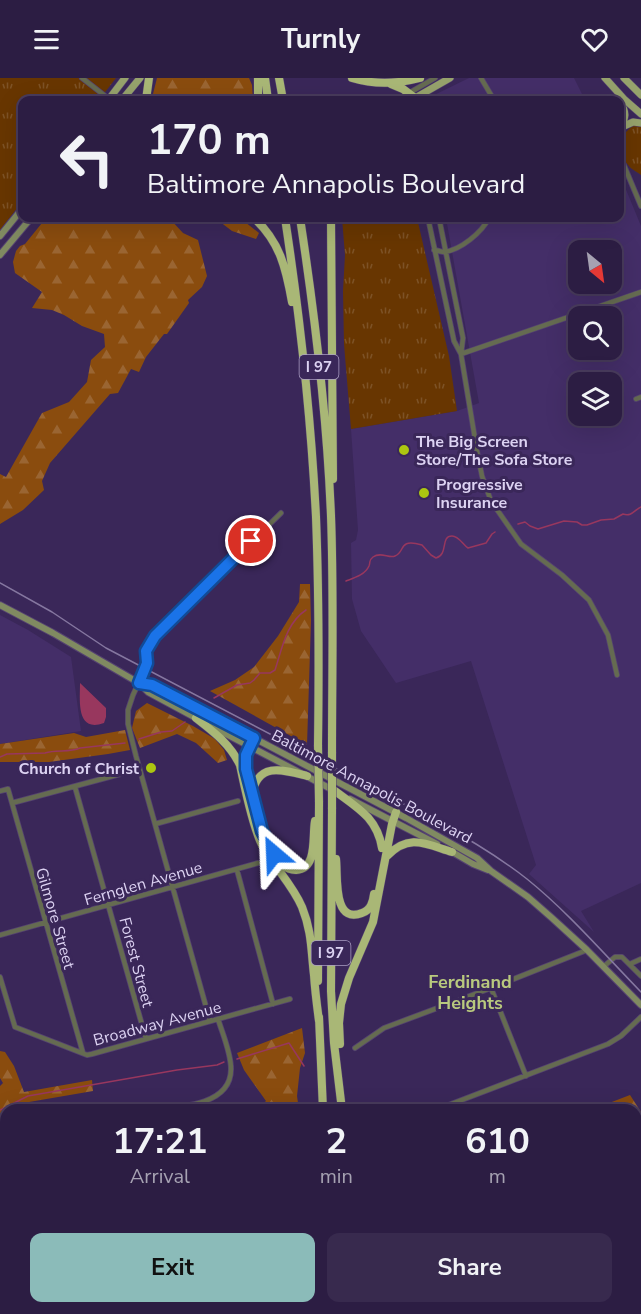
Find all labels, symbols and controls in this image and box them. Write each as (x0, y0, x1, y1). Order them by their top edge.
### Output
text: Turnly (281, 21, 360, 58)
icon: menu (30, 23, 63, 56)
icon: heart (578, 23, 611, 56)
text: 170 m (147, 112, 271, 169)
icon: left (48, 120, 126, 198)
text: Baltimore Annapolis Boulevard (147, 166, 525, 203)
north arrow (568, 240, 622, 294)
map controls (568, 240, 622, 426)
button: search (568, 306, 622, 360)
road number: I 97 (300, 355, 338, 379)
button: layers (568, 372, 622, 426)
place label: The Big Screen Store/The Sofa Store (416, 431, 573, 471)
marker: The Big Screen Store/The Sofa Store (397, 443, 411, 457)
place label: Progressive Insurance (436, 474, 523, 514)
marker: Progressive Insurance (417, 486, 431, 500)
pin (225, 515, 276, 566)
icon: arrive (234, 524, 267, 557)
street label: Baltimore Annapolis Boulevard (267, 725, 476, 849)
place label: Church of Christ (18, 758, 140, 780)
marker: Church of Christ (144, 761, 158, 775)
position arrow (242, 822, 306, 886)
street label: Fernglen Avenue (82, 857, 205, 911)
street label: Gilmore Street (30, 865, 80, 972)
street label: Forest Street (113, 915, 159, 1010)
road number: I 97 (312, 941, 350, 965)
district label: Ferdinand Heights (428, 970, 512, 1015)
street label: Broadway Avenue (91, 996, 224, 1052)
text: 17:21 (112, 1117, 208, 1166)
text: 2 (325, 1117, 347, 1166)
text: 610 (465, 1117, 530, 1166)
text: Arrival (130, 1163, 190, 1190)
text: min (320, 1163, 353, 1190)
text: m (489, 1163, 506, 1190)
button: Exit (30, 1233, 315, 1302)
button: Share (327, 1233, 612, 1302)

